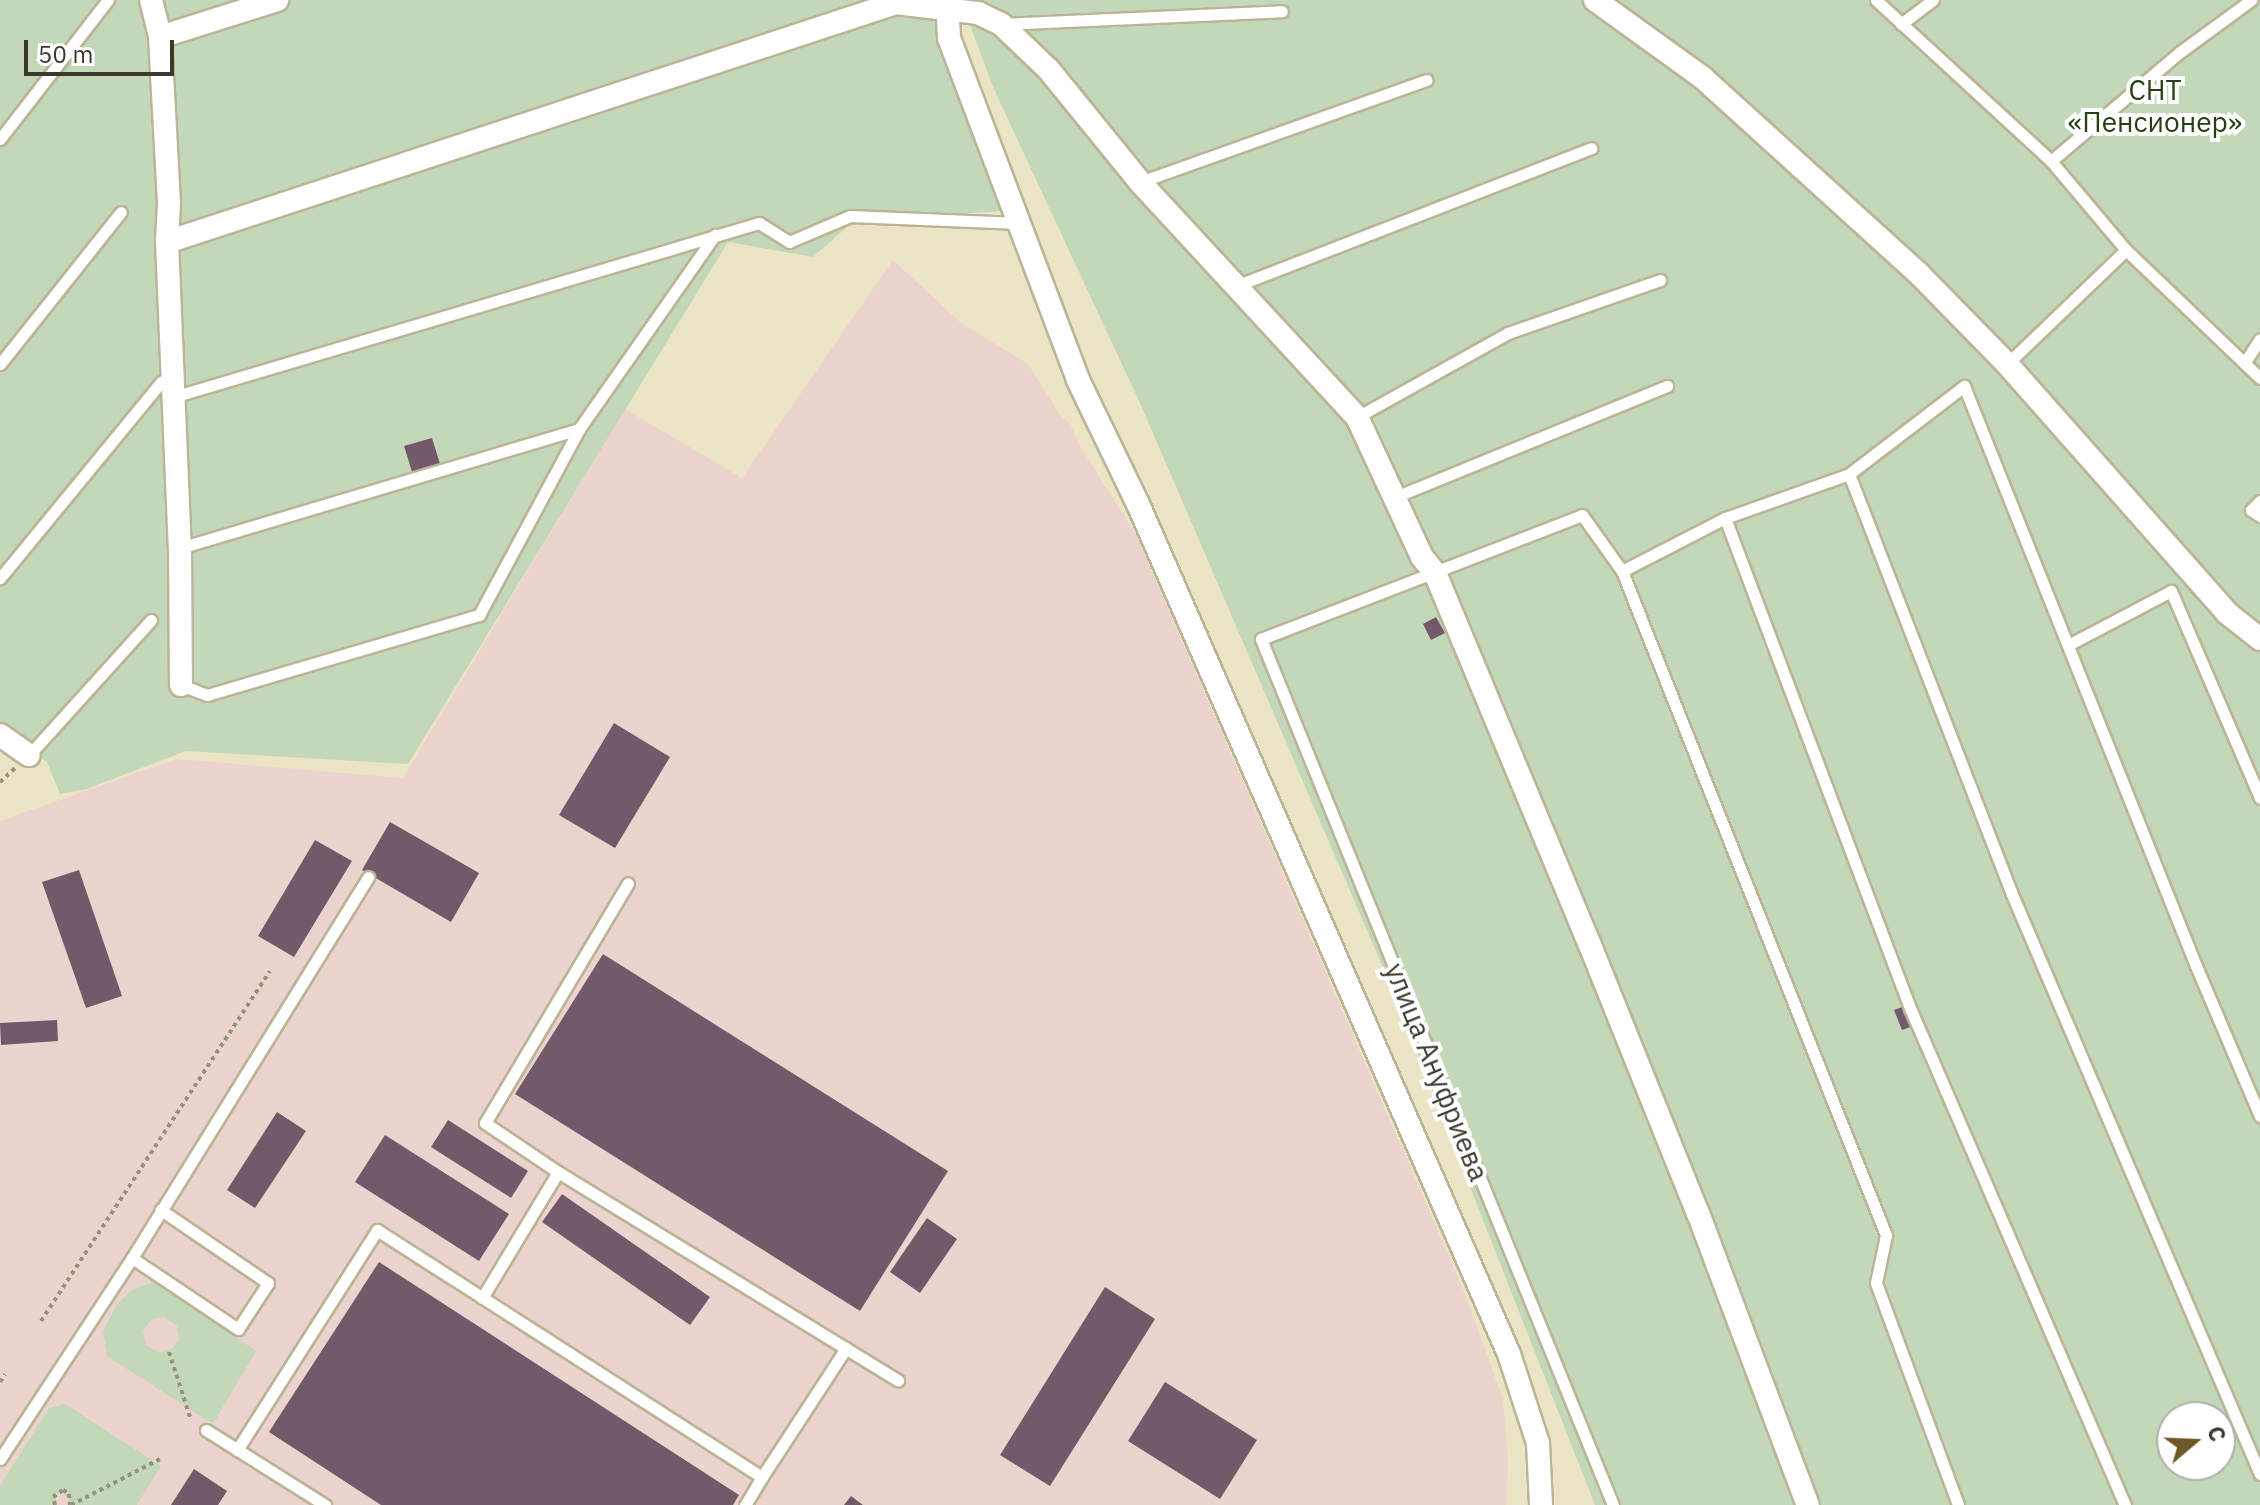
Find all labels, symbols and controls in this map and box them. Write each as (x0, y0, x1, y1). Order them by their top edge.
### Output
scale bar (28, 24, 178, 74)
text: 50 m (38, 38, 93, 70)
park label: СНТ «Пенсионер» (2068, 73, 2242, 139)
street label: улица Ануфриева (1378, 958, 1496, 1186)
north arrow (2156, 1401, 2236, 1481)
text: С (2201, 1422, 2233, 1445)

